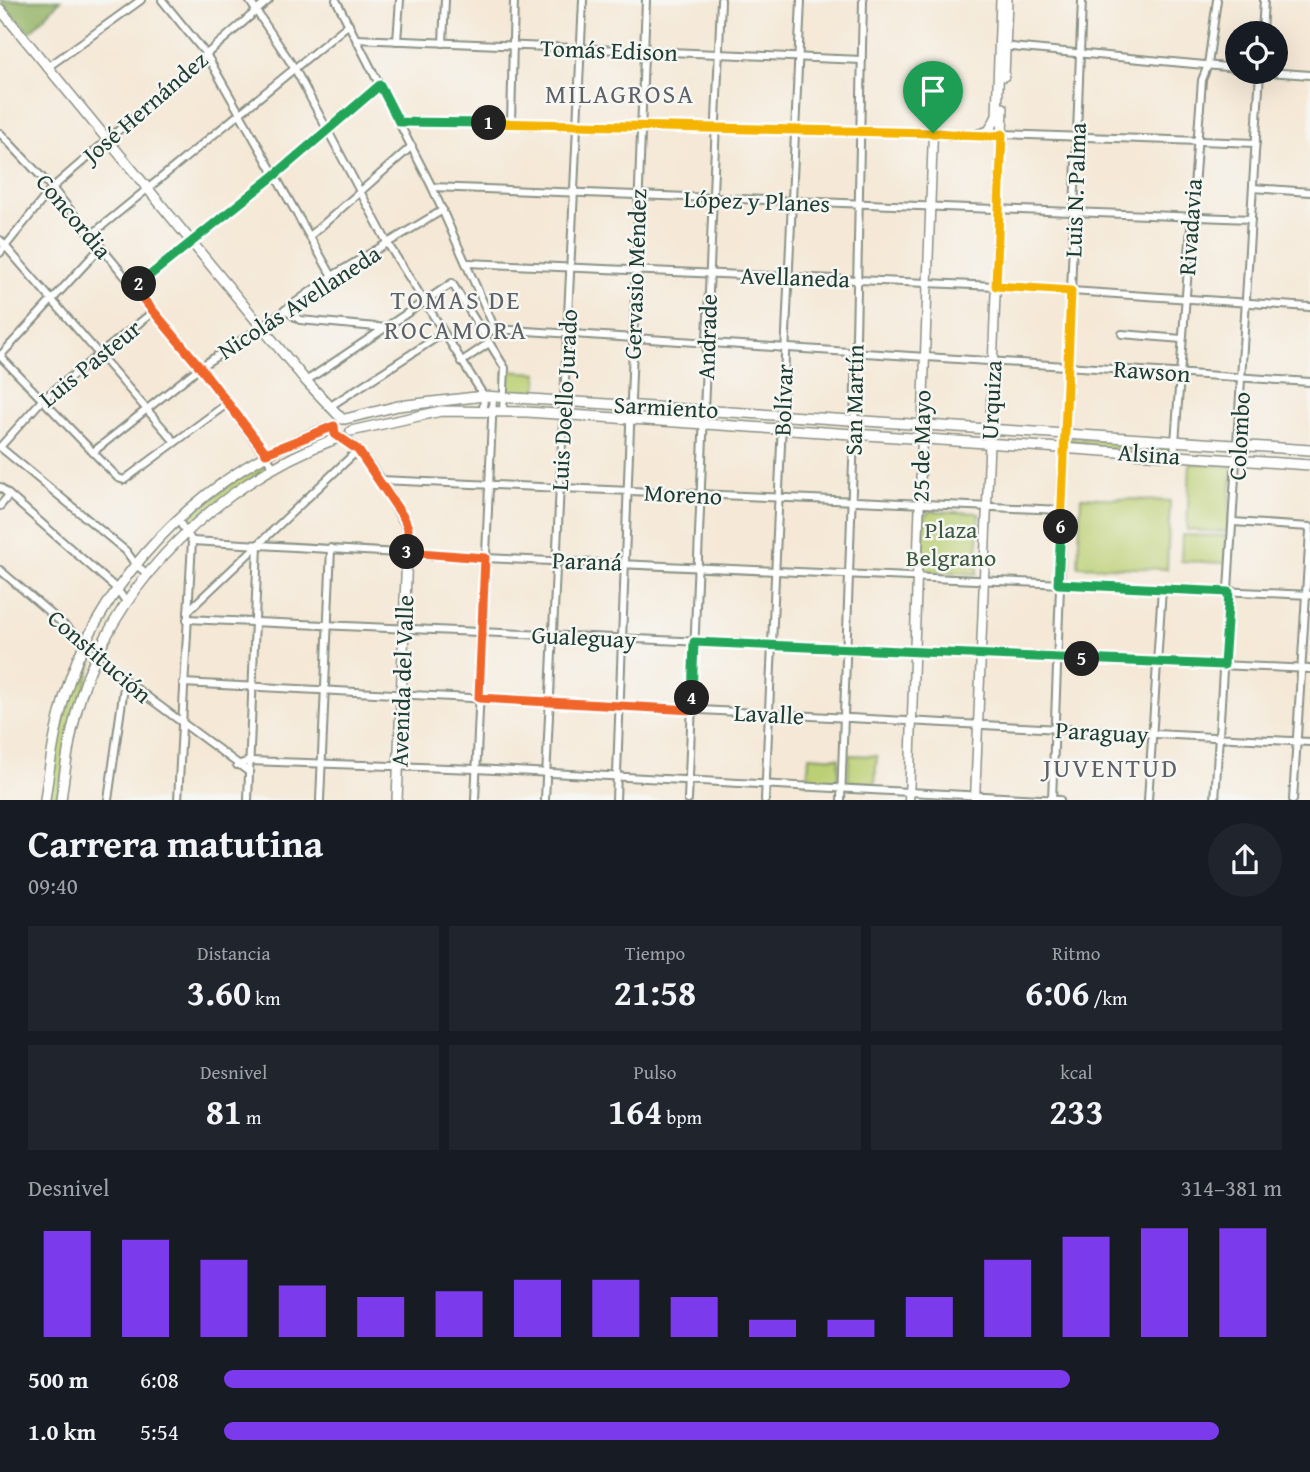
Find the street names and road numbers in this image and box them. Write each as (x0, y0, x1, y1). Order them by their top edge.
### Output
street label: Tomás Edison (540, 30, 679, 70)
street label: José Hernández (72, 43, 215, 173)
street label: Luis N. Palma (1055, 121, 1095, 258)
street label: Concordia (28, 166, 121, 267)
street label: Rivadavia (1169, 177, 1211, 277)
street label: López y Planes (683, 181, 831, 221)
street label: Gervasio Méndez (615, 188, 655, 360)
street label: Nicolás Avellaneda (211, 236, 388, 368)
street label: Avellaneda (740, 258, 851, 296)
street label: Andrade (688, 293, 726, 381)
street label: Luis Doello Jurado (542, 308, 586, 492)
street label: Luis Pasteur (31, 311, 149, 415)
street label: San Martín (836, 343, 872, 456)
street label: Rawson (1112, 351, 1192, 391)
street label: Urquiza (971, 359, 1011, 441)
street label: Bolívar (764, 363, 802, 437)
street label: Sarmiento (613, 387, 719, 427)
street label: 25 de Mayo (903, 389, 939, 503)
street label: Colombo (1219, 391, 1259, 481)
street label: Alsina (1117, 434, 1182, 474)
street label: Moreno (643, 474, 723, 514)
street label: Paraná (551, 542, 623, 580)
street label: Avenida del Valle (382, 594, 422, 768)
street label: Constitución (40, 601, 160, 712)
street label: Gualeguay (531, 617, 637, 657)
street label: Lavalle (733, 695, 805, 733)
street label: Paraguay (1054, 712, 1150, 752)

